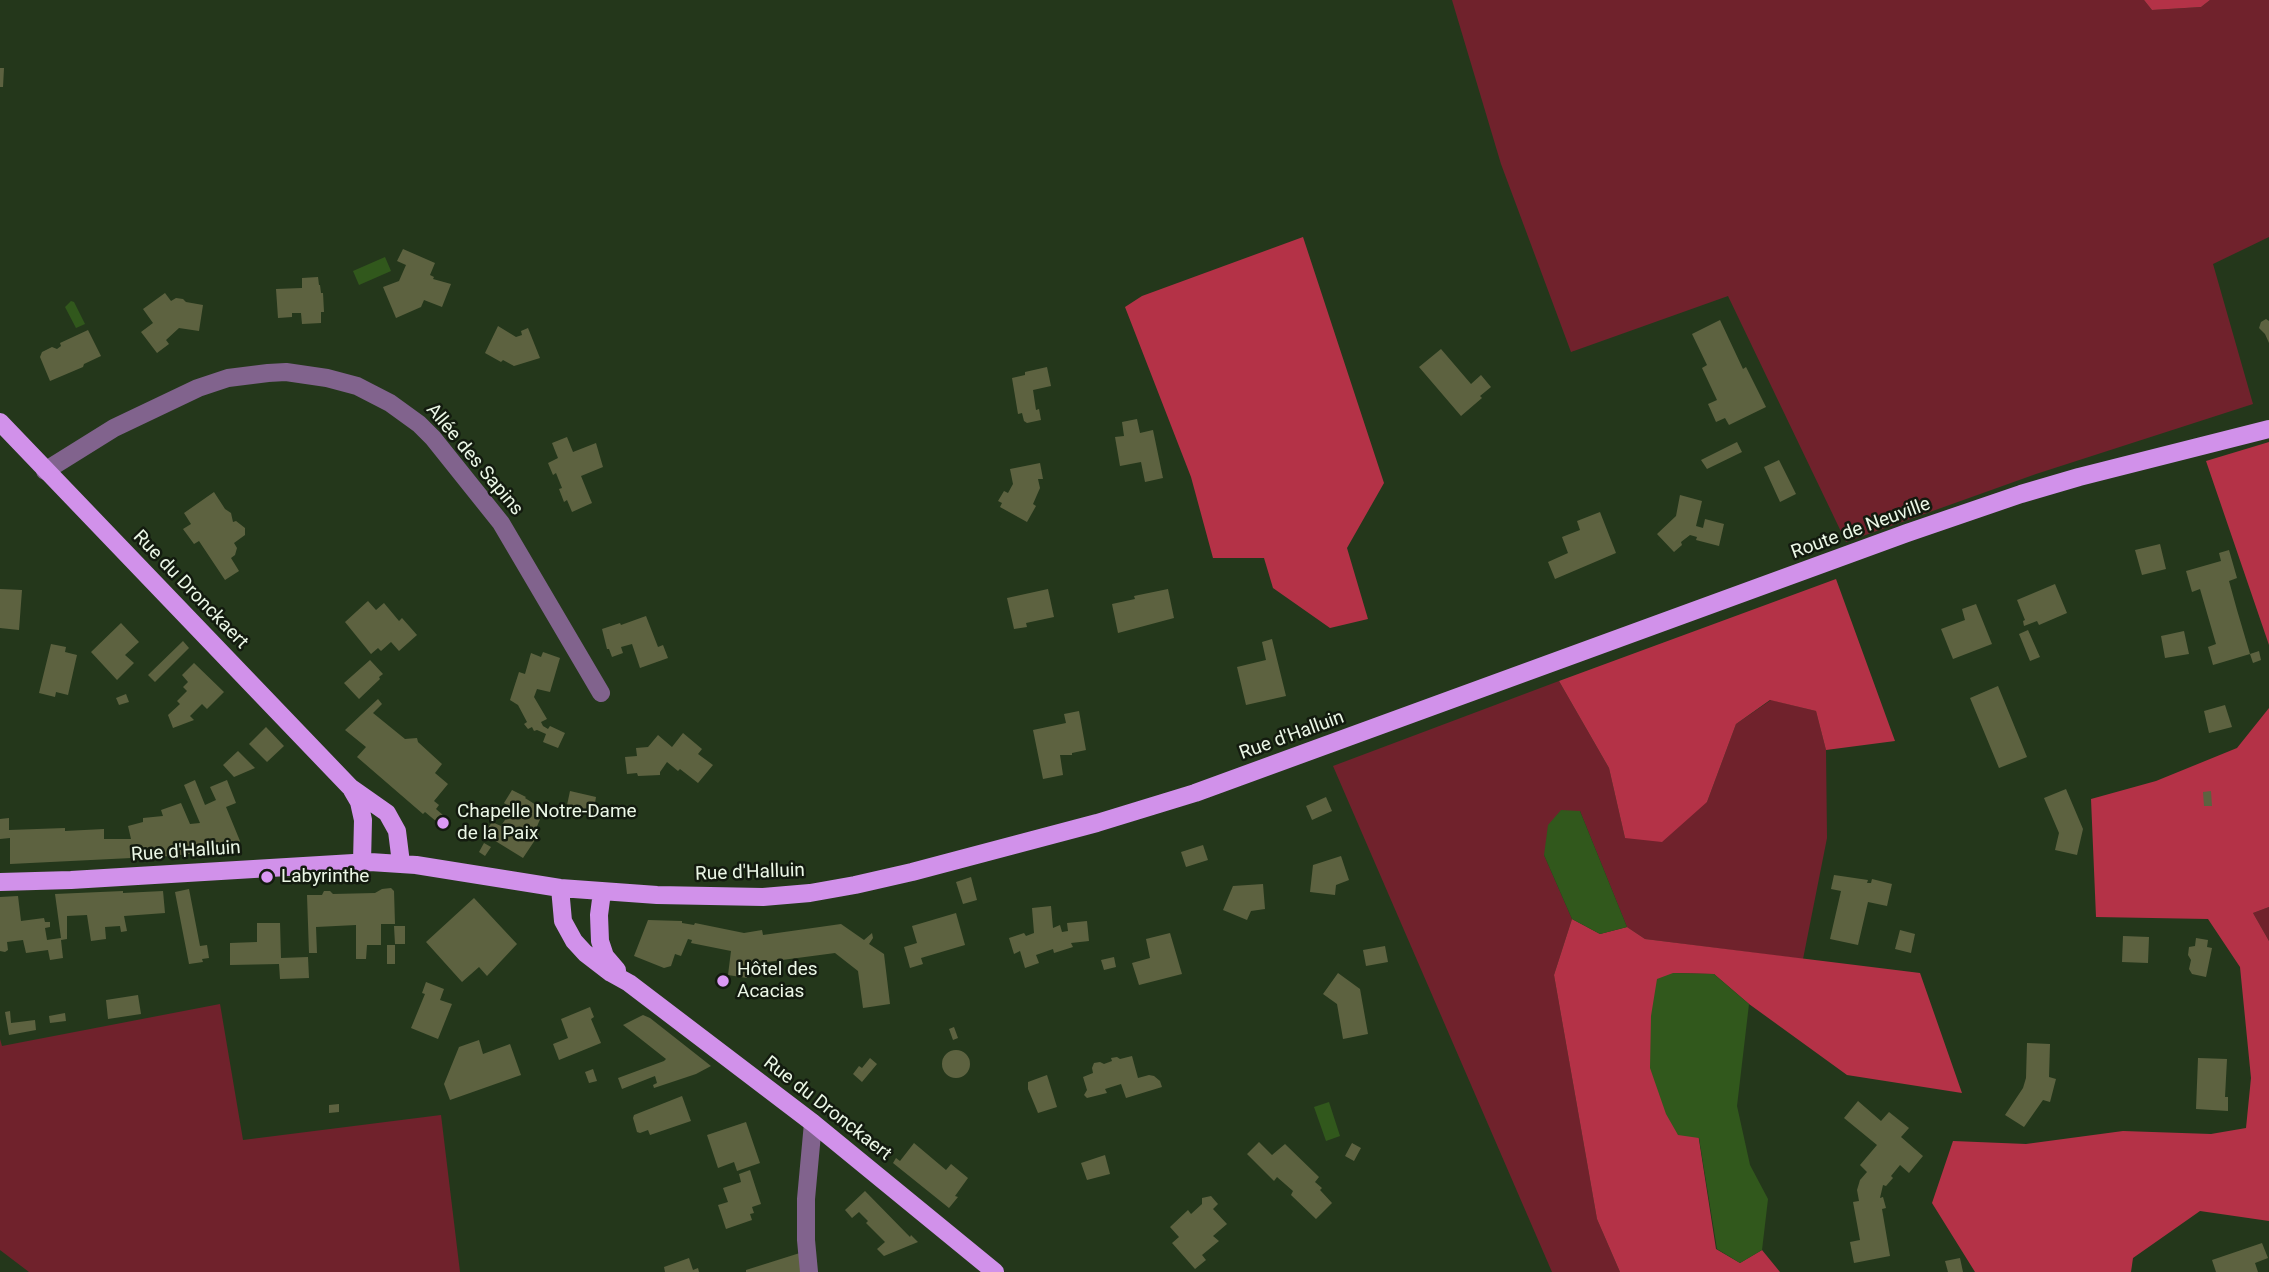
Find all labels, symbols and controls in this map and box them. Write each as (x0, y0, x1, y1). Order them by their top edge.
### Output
street label: Allée des Sapins (421, 399, 527, 521)
street label: Route de Neuville (1788, 493, 1934, 565)
street label: Rue du Dronckaert (128, 526, 252, 654)
street label: Rue d'Halluin (1237, 707, 1347, 765)
place label: Chapelle Notre-Dame de la Paix (457, 801, 637, 845)
marker: Chapelle Notre-Dame de la Paix (435, 815, 451, 831)
street label: Rue d'Halluin (130, 837, 242, 867)
street label: Rue d'Halluin (695, 860, 805, 886)
place label: Labyrinthe (281, 866, 369, 888)
marker: Labyrinthe (259, 869, 275, 885)
place label: Hôtel des Acacias (737, 959, 818, 1003)
marker: Hôtel des Acacias (715, 973, 731, 989)
street label: Rue du Dronckaert (759, 1052, 895, 1166)

